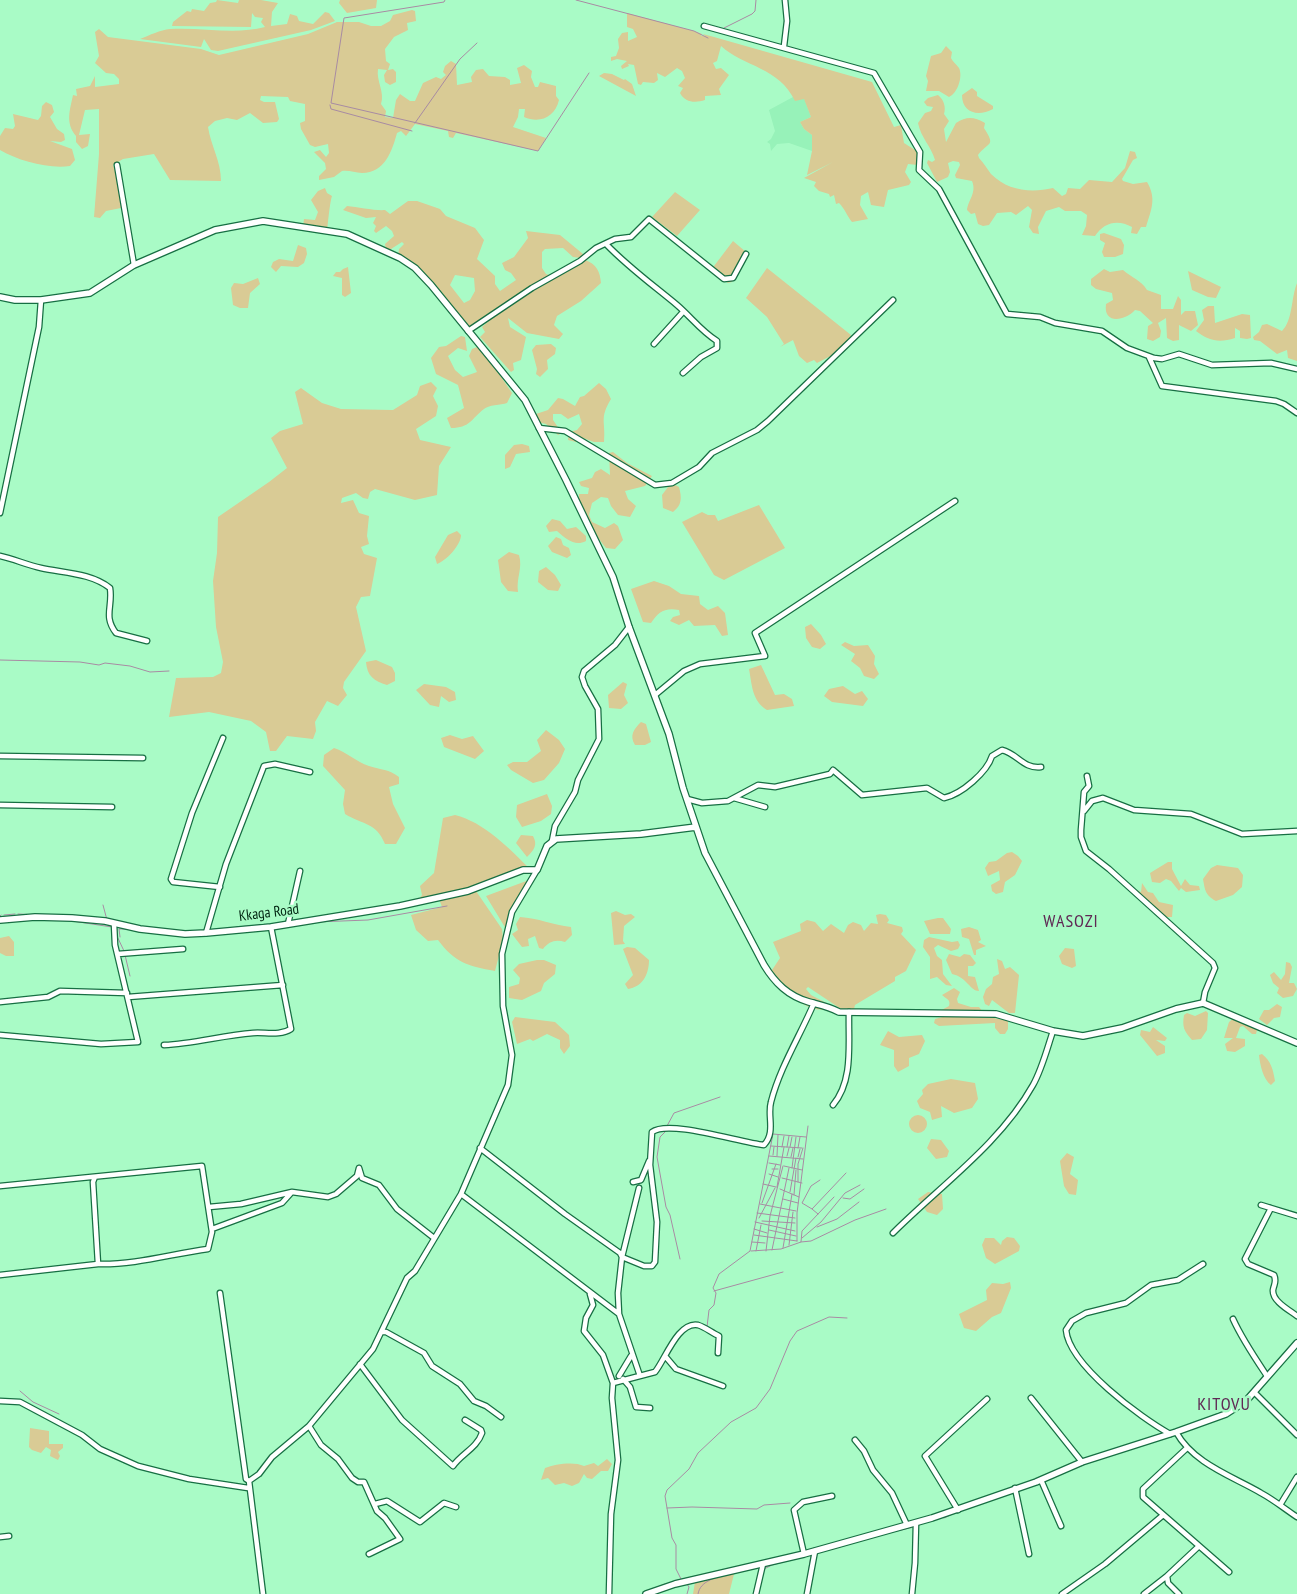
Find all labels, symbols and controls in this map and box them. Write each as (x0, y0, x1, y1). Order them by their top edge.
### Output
street label: Kkaga Road (238, 900, 300, 926)
district label: WASOZI (1043, 911, 1099, 933)
district label: KITOVU (1196, 1394, 1252, 1416)

